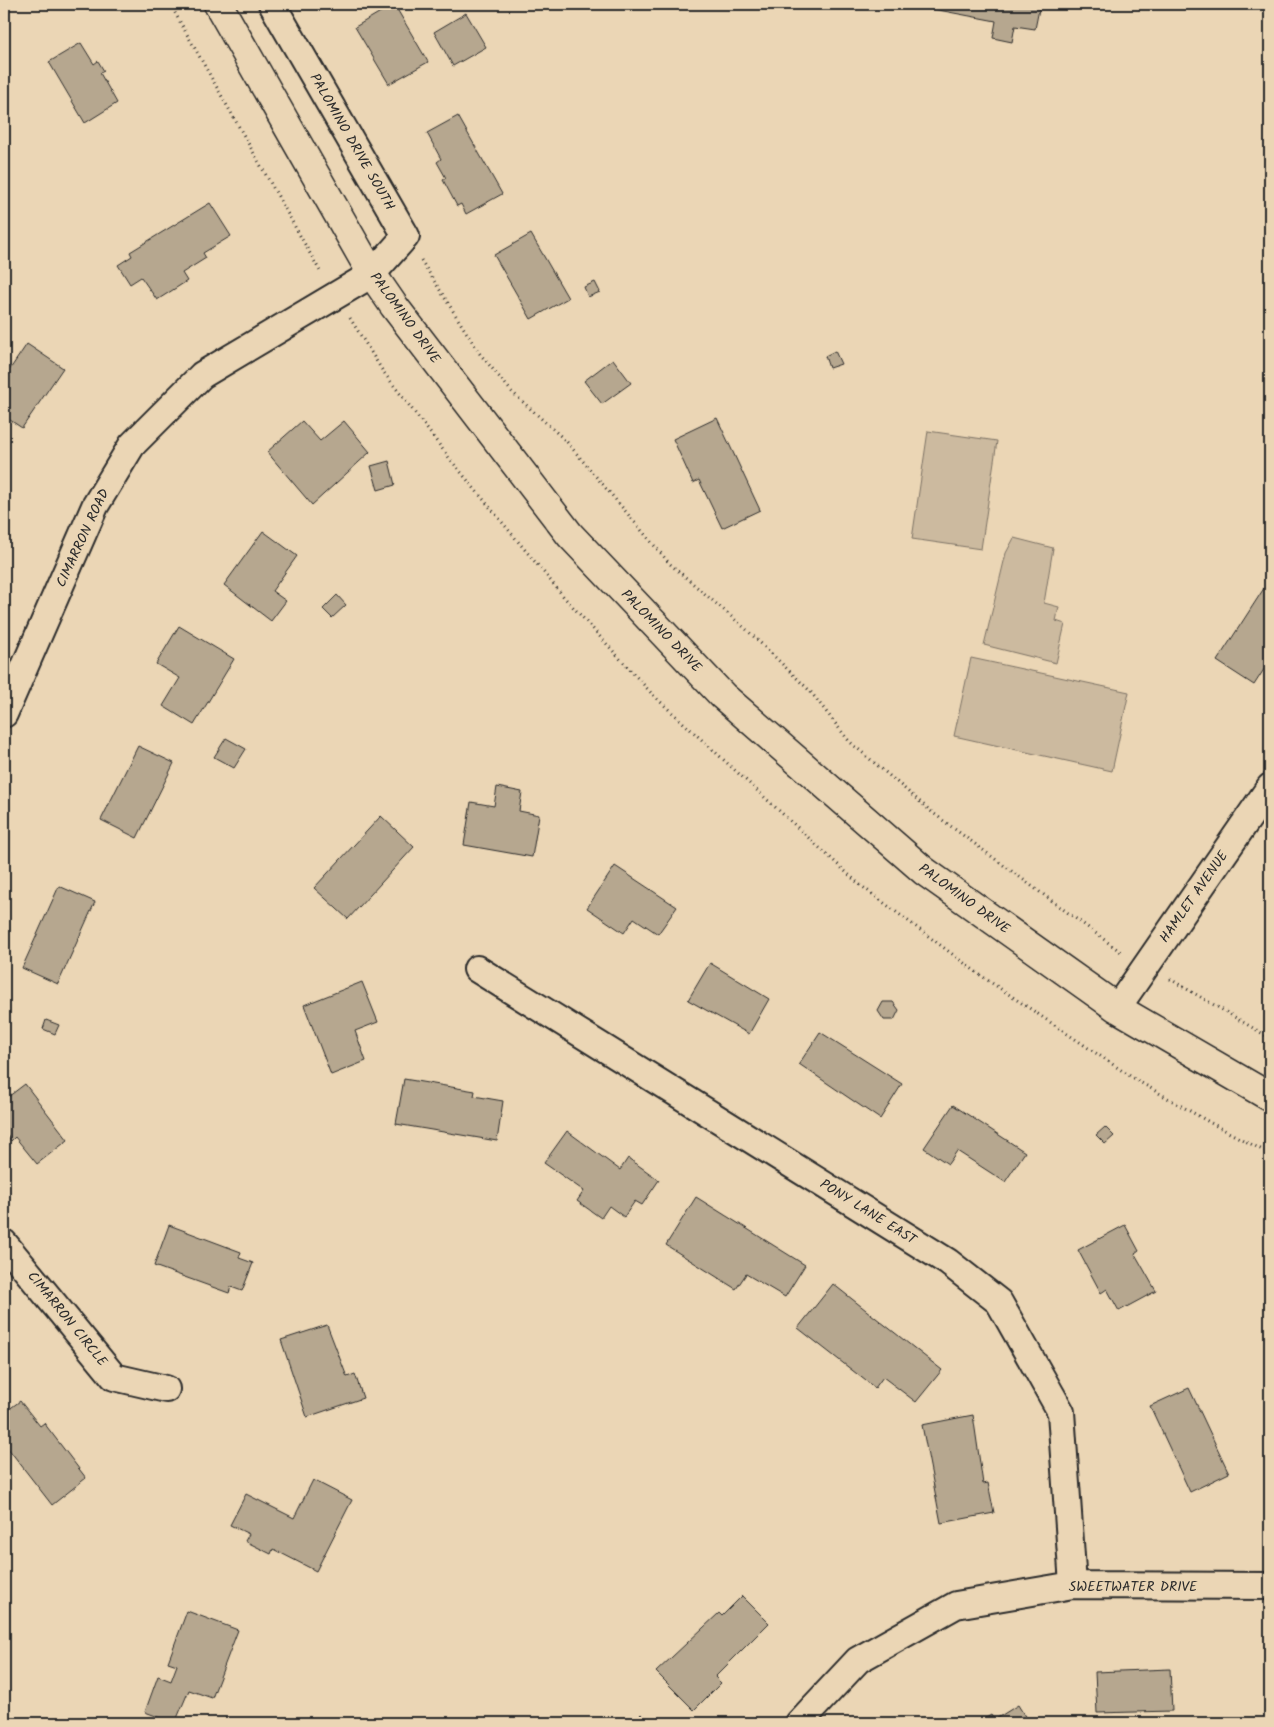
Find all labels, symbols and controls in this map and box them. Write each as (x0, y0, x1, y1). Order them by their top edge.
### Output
street label: PALOMINO DRIVE SOUTH (304, 69, 400, 215)
street label: PALOMINO DRIVE (364, 268, 446, 369)
street label: CIMARRON ROAD (50, 485, 116, 591)
street label: PALOMINO DRIVE (615, 584, 707, 678)
street label: HAMLET AVENUE (1154, 846, 1234, 948)
street label: PALOMINO DRIVE (914, 858, 1015, 940)
street label: PONY LANE EAST (815, 1173, 922, 1251)
street label: CIMARRON CIRCLE (21, 1266, 113, 1372)
street label: SWEETWATER DRIVE (1069, 1576, 1198, 1598)

